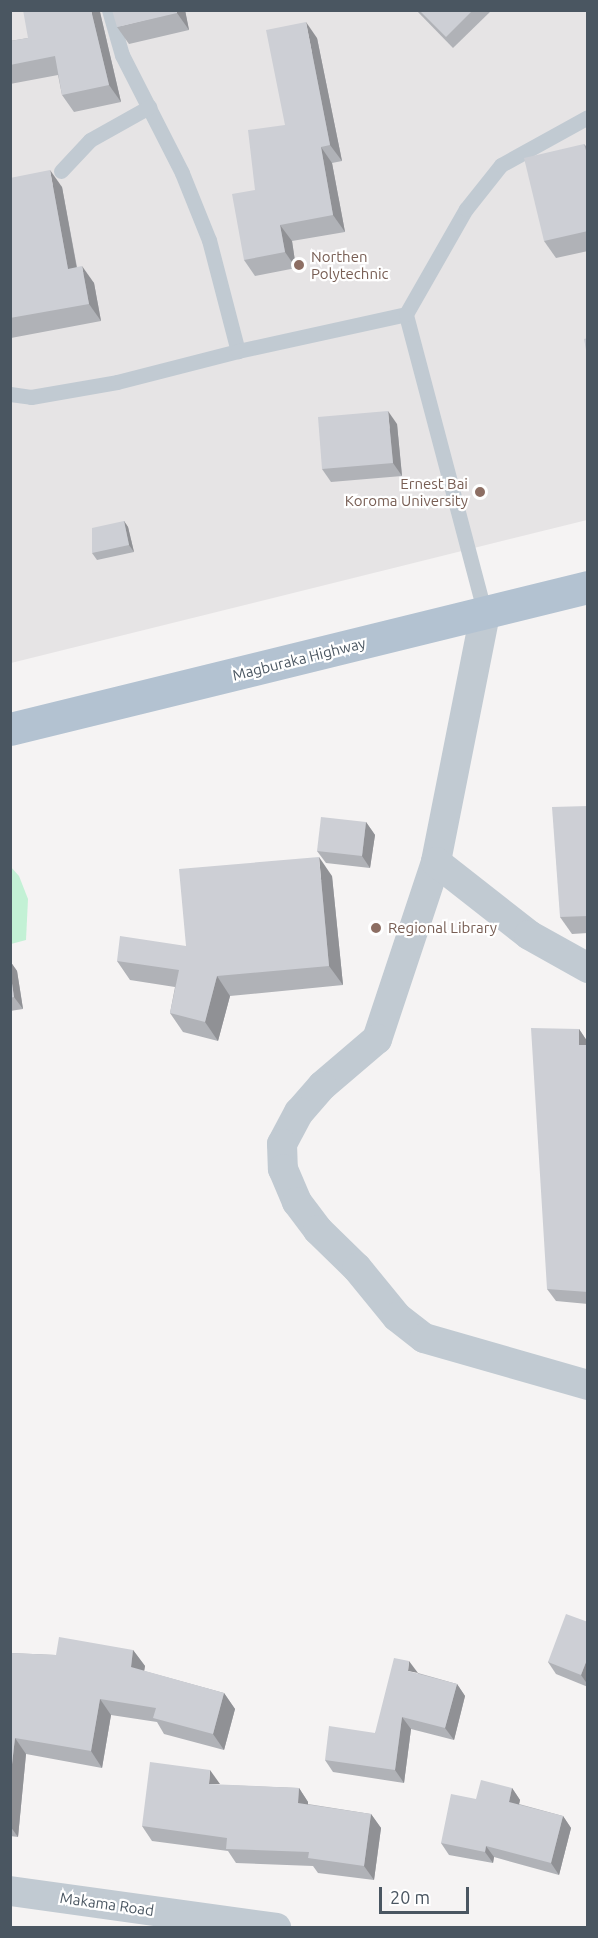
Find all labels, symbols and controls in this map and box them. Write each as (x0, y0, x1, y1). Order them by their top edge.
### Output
place label: Northen Polytechnic (311, 247, 389, 282)
marker: Northen Polytechnic (292, 258, 306, 272)
place label: Ernest Bai Koroma University (345, 474, 468, 509)
marker: Ernest Bai Koroma University (473, 485, 487, 499)
street label: Magburaka Highway (231, 634, 367, 684)
place label: Regional Library (388, 919, 497, 937)
marker: Regional Library (369, 921, 383, 935)
scale bar (382, 1875, 472, 1913)
text: 20 m (390, 1887, 430, 1907)
street label: Makama Road (59, 1888, 155, 1920)

